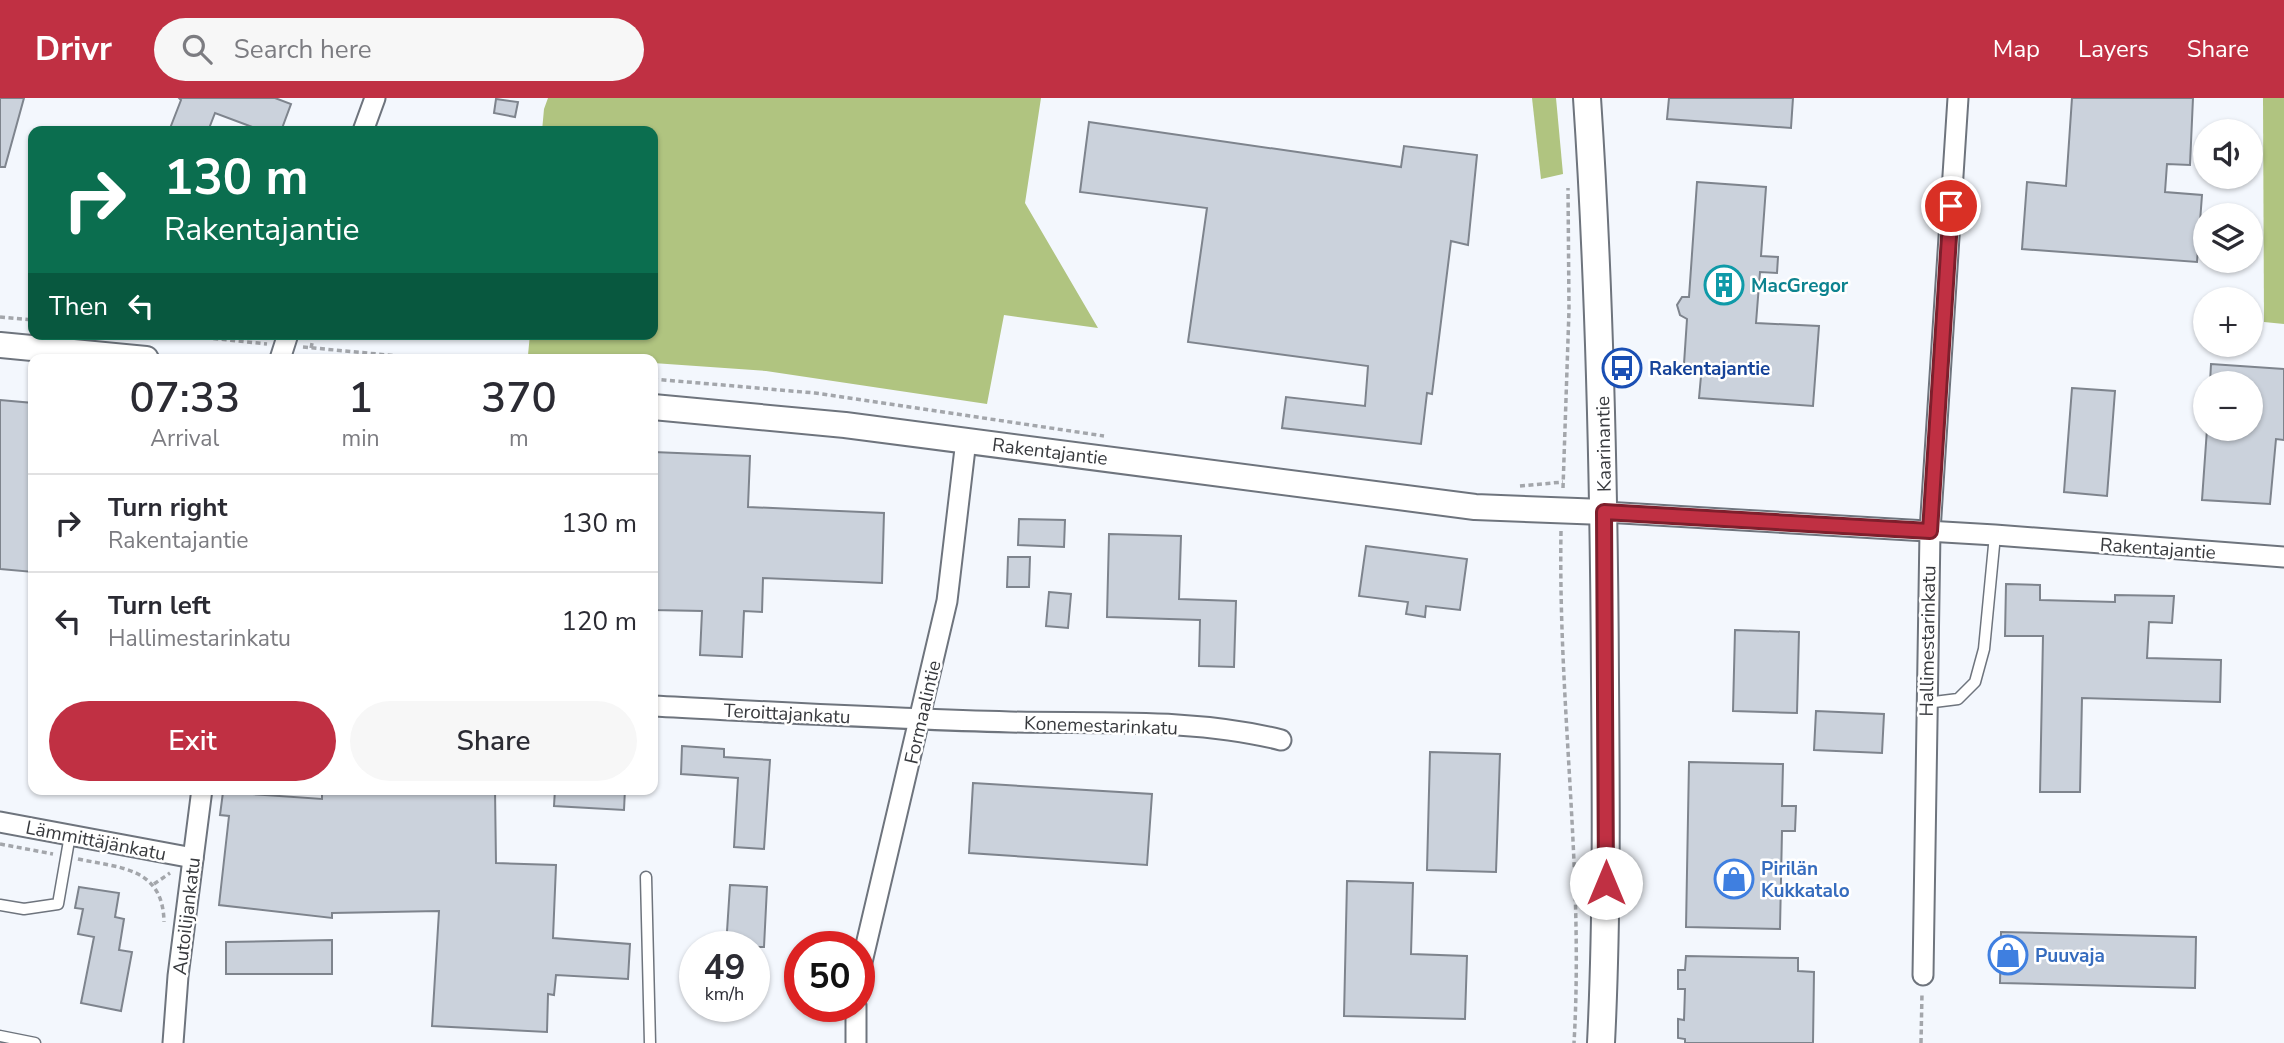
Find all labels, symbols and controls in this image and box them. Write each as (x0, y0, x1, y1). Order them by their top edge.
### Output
search box (154, 18, 644, 81)
text: Drivr (35, 27, 112, 72)
icon: search (178, 30, 216, 68)
text: Search here (234, 32, 372, 67)
text: Map (1993, 33, 2040, 65)
text: Layers (2078, 33, 2149, 65)
text: Share (2187, 33, 2249, 65)
map controls (2193, 119, 2263, 441)
button: sound (2193, 119, 2263, 189)
text: 130 m (164, 144, 308, 211)
icon: right (49, 154, 140, 245)
pin (1921, 176, 1981, 236)
icon: arrive (1932, 187, 1970, 225)
button: layers (2193, 203, 2263, 273)
text: Rakentajantie (164, 208, 360, 251)
building icon: MacGregor (1703, 264, 1745, 306)
place label: MacGregor (1751, 273, 1849, 299)
icon: left (122, 287, 160, 325)
button: + (2193, 287, 2263, 357)
text: Then (49, 289, 108, 324)
bus stop icon: Rakentajantie (1601, 347, 1643, 389)
place label: Rakentajantie (1649, 356, 1770, 382)
text: 07:33 (129, 370, 240, 427)
text: 1 (348, 370, 373, 427)
text: 370 (481, 370, 557, 427)
button: − (2193, 371, 2263, 441)
street label: Kaarinantie (1590, 396, 1618, 492)
text: Arrival (150, 423, 219, 454)
text: min (342, 423, 380, 454)
text: m (509, 423, 529, 454)
street label: Rakentajantie (991, 432, 1109, 472)
text: Turn right (108, 490, 227, 525)
icon: right (49, 504, 87, 542)
text: 130 m (561, 506, 637, 541)
text: Rakentajantie (108, 525, 249, 556)
street label: Rakentajantie (2099, 532, 2217, 566)
street label: Hallimestarinkatu (1914, 565, 1942, 717)
text: Turn left (108, 588, 211, 623)
icon: left (49, 602, 87, 640)
text: 120 m (561, 604, 637, 639)
text: Hallimestarinkatu (108, 623, 291, 654)
street label: Formaalintie (898, 658, 948, 767)
street label: Teroittajankatu (723, 698, 851, 730)
button: Exit (49, 701, 336, 781)
button: Share (350, 701, 637, 781)
street label: Konemestarinkatu (1024, 710, 1178, 742)
street label: Lämmittäjänkatu (23, 815, 168, 867)
position arrow (1569, 846, 1643, 920)
street label: Autoilijankatu (167, 856, 207, 976)
place label: Pirilän Kukkatalo (1761, 856, 1850, 904)
shop icon: Pirilän Kukkatalo (1713, 858, 1755, 900)
speed limit sign: 50 (784, 931, 875, 1022)
shop icon: Puuvaja (1987, 934, 2029, 976)
place label: Puuvaja (2035, 943, 2105, 969)
text: 49 (703, 944, 746, 991)
text: km/h (705, 982, 744, 1006)

